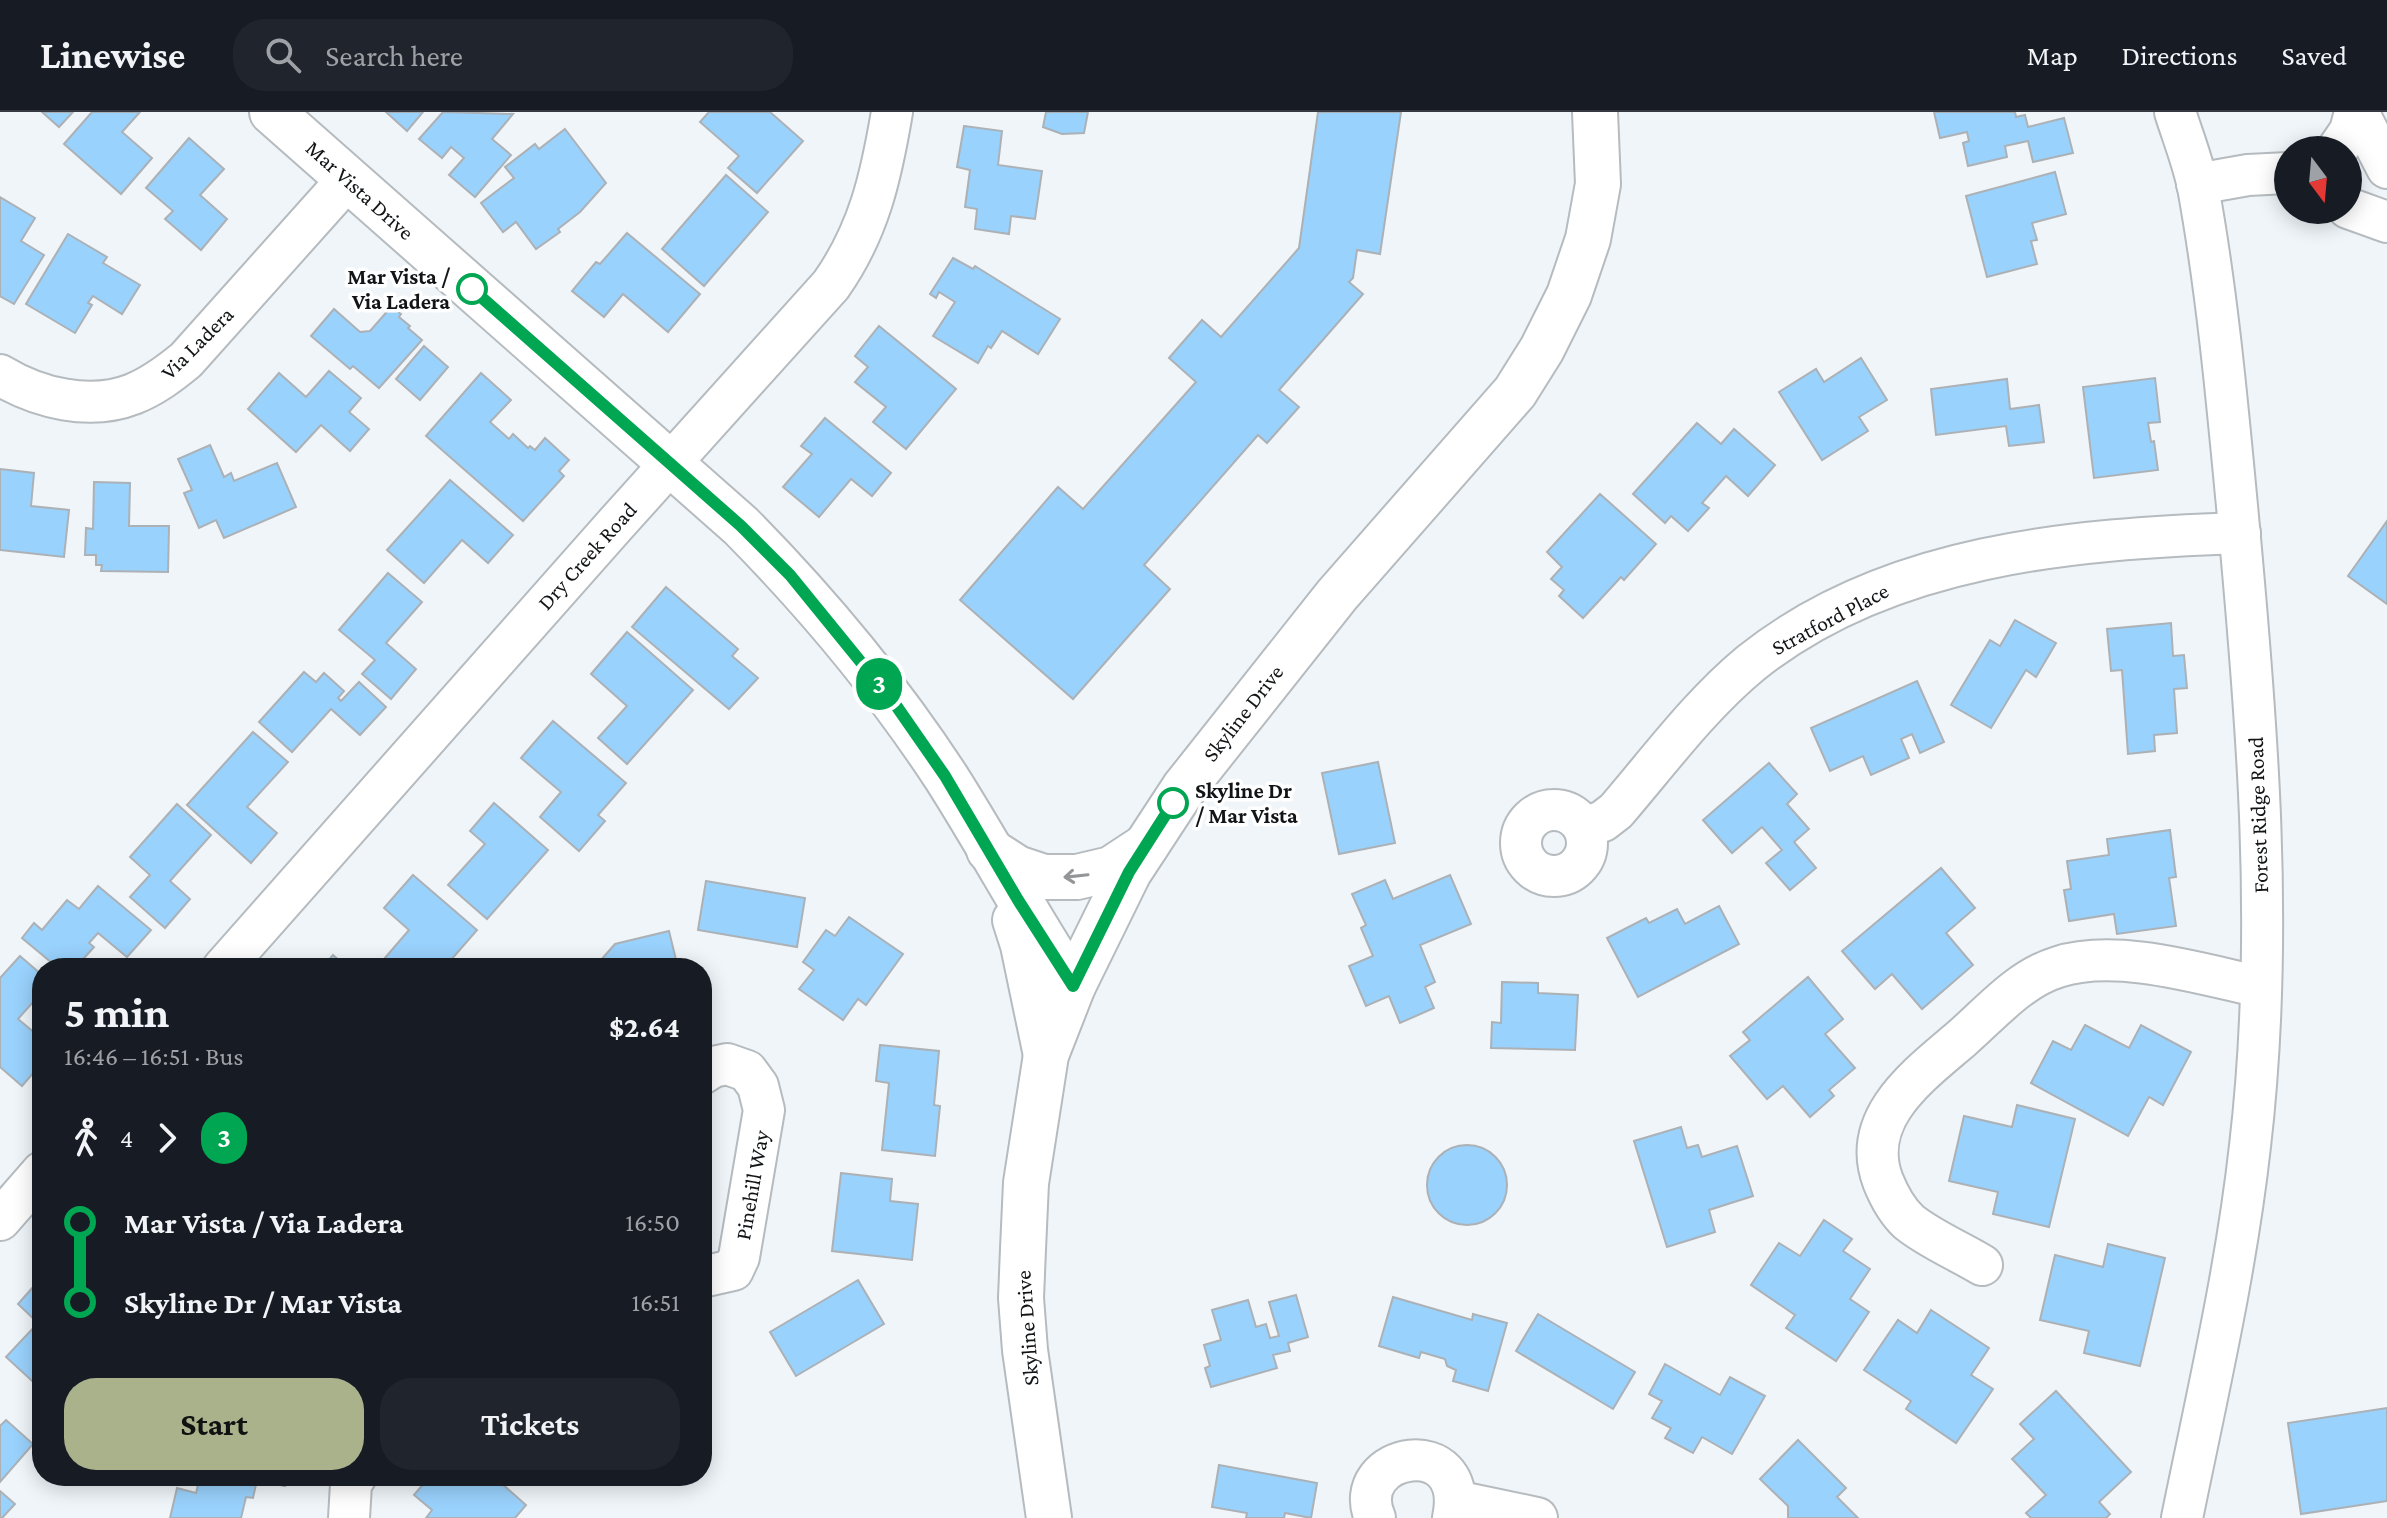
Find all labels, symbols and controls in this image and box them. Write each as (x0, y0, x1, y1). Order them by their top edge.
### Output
search box (233, 19, 793, 91)
icon: search (261, 33, 305, 77)
text: Linewise (40, 34, 185, 76)
text: Search here (325, 39, 463, 72)
text: Map (2027, 40, 2078, 71)
text: Directions (2122, 40, 2237, 71)
text: Saved (2281, 40, 2347, 71)
street label: Mar Vista Drive (301, 135, 419, 245)
north arrow (2274, 136, 2362, 224)
map controls (2274, 136, 2362, 224)
place label: Mar Vista / Via Ladera (347, 264, 451, 314)
marker: Mar Vista / Via Ladera (457, 274, 487, 304)
street label: Via Ladera (156, 302, 238, 384)
street label: Dry Creek Road (532, 497, 642, 615)
street label: Stratford Place (1767, 578, 1893, 660)
line badge: 3 (853, 658, 905, 710)
street label: Skyline Drive (1198, 660, 1288, 766)
text: 3 (872, 668, 886, 699)
street label: Forest Ridge Road (2243, 736, 2273, 894)
place label: Skyline Dr / Mar Vista (1195, 778, 1298, 828)
marker: Skyline Dr / Mar Vista (1158, 788, 1188, 818)
one-way arrow (1063, 868, 1090, 883)
text: 5 min (64, 988, 169, 1036)
text: $2.64 (609, 1010, 680, 1043)
text: 16:46 – 16:51 · Bus (64, 1042, 243, 1071)
icon: walk (64, 1116, 108, 1160)
icon: forward (145, 1116, 189, 1160)
text: 3 (217, 1122, 231, 1153)
text: 4 (120, 1124, 133, 1153)
street label: Pinehill Way (730, 1127, 774, 1242)
text: Mar Vista / Via Ladera (124, 1206, 403, 1239)
text: 16:50 (625, 1208, 680, 1237)
street label: Skyline Drive (1010, 1269, 1044, 1387)
text: Skyline Dr / Mar Vista (124, 1286, 402, 1319)
text: 16:51 (631, 1288, 680, 1317)
button: Start (64, 1378, 364, 1470)
button: Tickets (380, 1378, 680, 1470)

